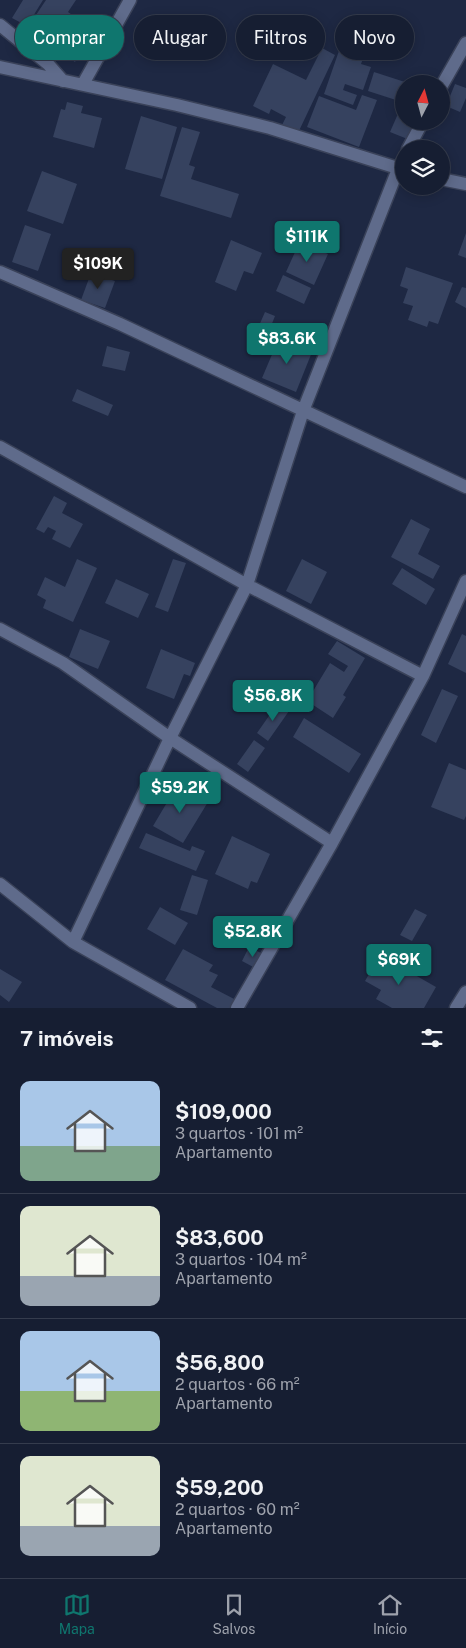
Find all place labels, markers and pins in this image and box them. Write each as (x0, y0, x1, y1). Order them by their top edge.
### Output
pin: $111K (272, 220, 342, 263)
pin: $109K (63, 248, 133, 290)
pin: $83.6K (246, 322, 328, 365)
pin: $56.8K (232, 680, 314, 722)
pin: $59.2K (139, 772, 221, 814)
pin: $52.8K (212, 916, 294, 958)
pin: $69K (369, 944, 429, 986)

